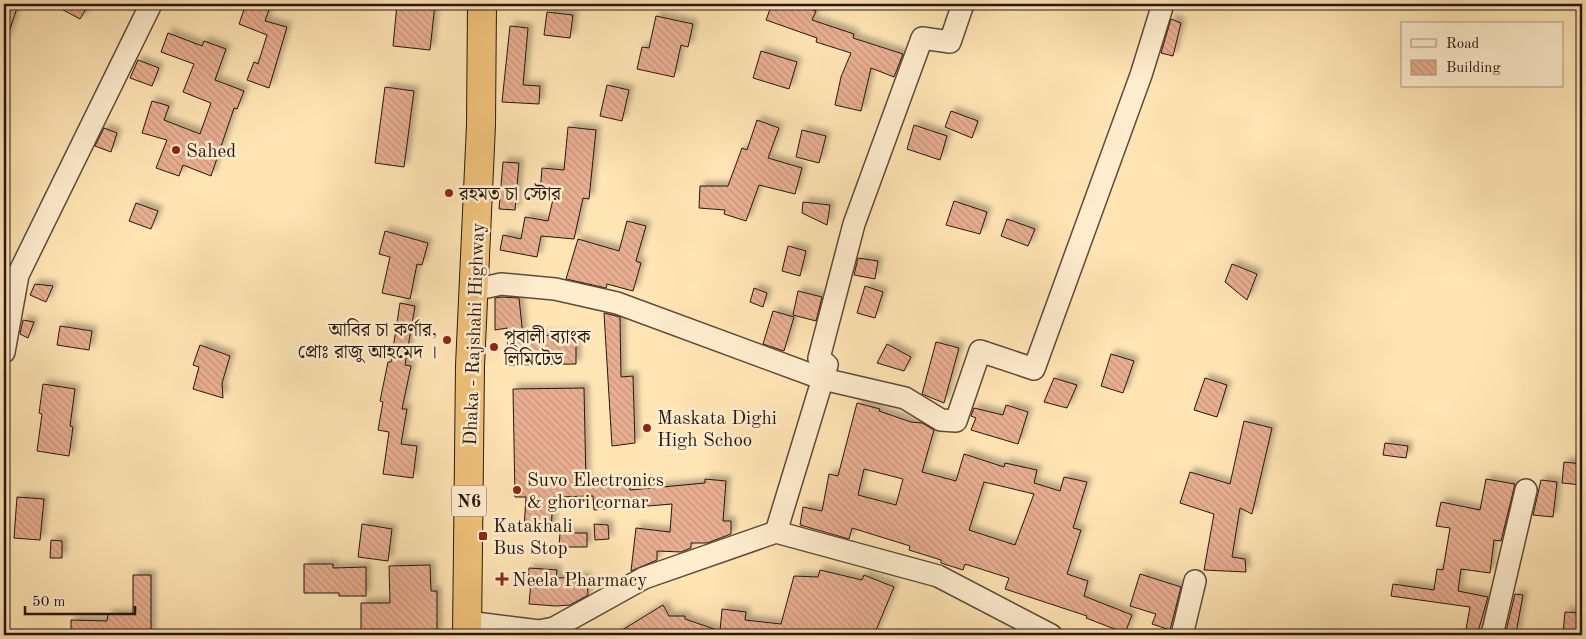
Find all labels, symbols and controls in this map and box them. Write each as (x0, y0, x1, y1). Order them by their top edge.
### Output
legend (1401, 22, 1564, 88)
text: Road (1446, 37, 1480, 52)
text: Building (1446, 61, 1501, 76)
place label: Sahed (186, 143, 236, 162)
marker: Sahed (170, 144, 182, 156)
place label: রহমত চা স্টোর (458, 183, 562, 205)
marker: রহমত চা স্টোর (443, 187, 455, 199)
street label: Dhaka - Rajshahi Highway (462, 222, 489, 446)
place label: আবির চা কর্ণার, প্রোঃ রাজু আহমেদ । (298, 318, 437, 363)
place label: পূবালী ব্যাংক লিমিটেড (503, 325, 591, 370)
marker: আবির চা কর্ণার, প্রোঃ রাজু আহমেদ । (441, 334, 453, 346)
marker: পূবালী ব্যাংক লিমিটেড (488, 341, 500, 353)
place label: Maskata Dighi High Schoo (657, 410, 777, 451)
marker: Maskata Dighi High Schoo (641, 422, 653, 434)
place label: Suvo Electronics & ghori cornar (527, 472, 664, 513)
marker: Suvo Electronics & ghori cornar (511, 484, 523, 496)
road number: N6 (452, 486, 486, 516)
place label: Katakhali Bus Stop (493, 518, 573, 559)
marker: Katakhali Bus Stop (477, 530, 489, 542)
place label: Neela Pharmacy (512, 572, 647, 591)
marker: Neela Pharmacy (496, 573, 508, 585)
scale bar (25, 584, 135, 616)
text: 50 m (32, 595, 66, 610)

